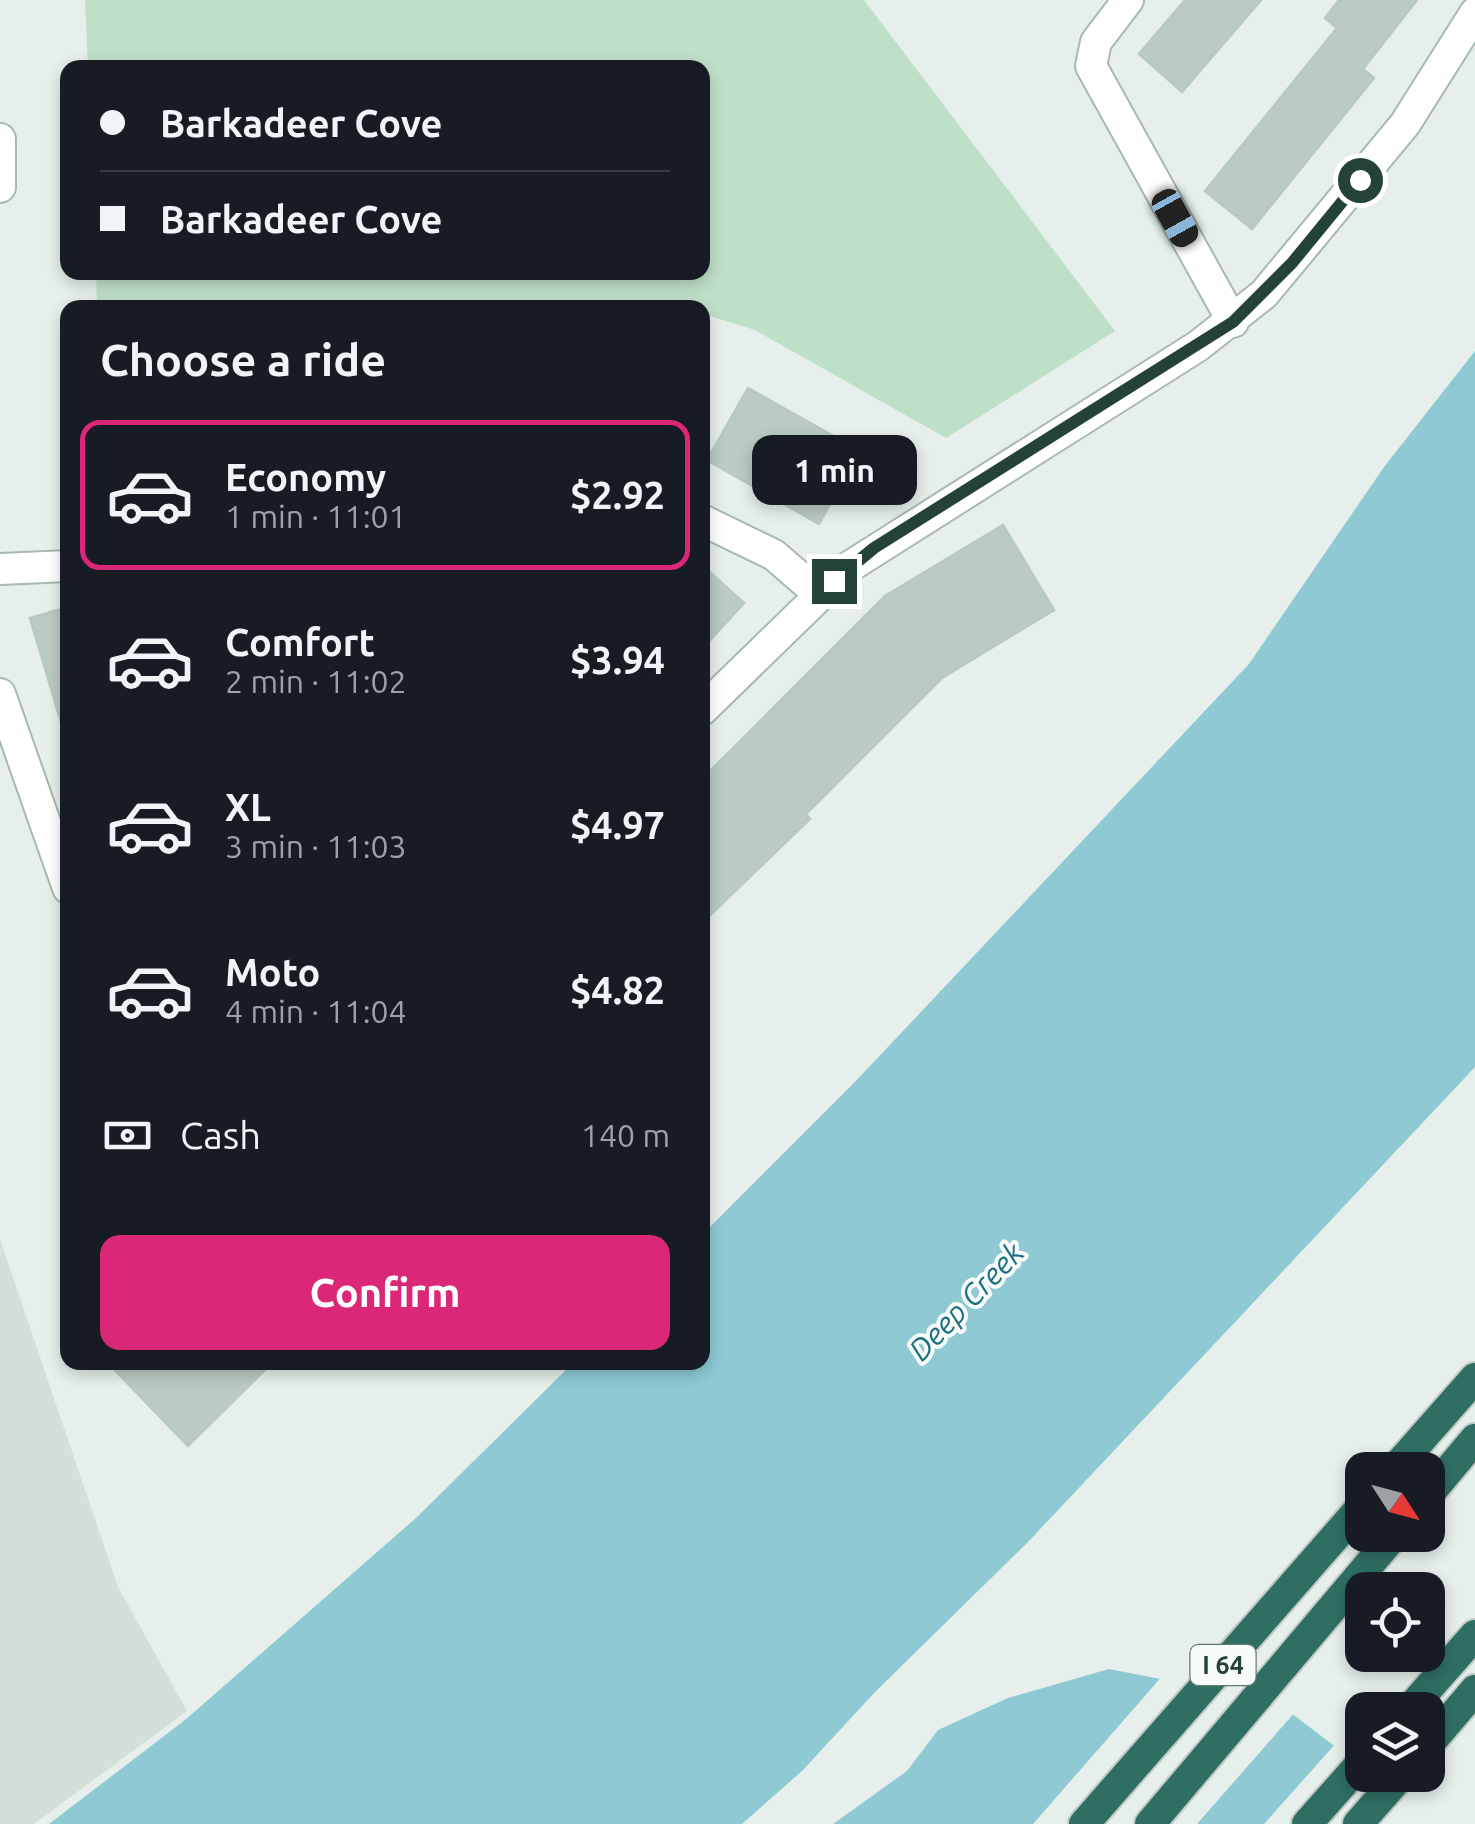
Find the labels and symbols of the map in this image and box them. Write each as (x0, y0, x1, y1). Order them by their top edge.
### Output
route start (1338, 158, 1383, 203)
car (1147, 184, 1203, 252)
callout: 1 min (752, 436, 916, 506)
route end (812, 559, 857, 604)
water label: Deep Creek (902, 1235, 1031, 1367)
north arrow (1345, 1452, 1445, 1552)
road number: I 64 (1190, 1645, 1256, 1685)

